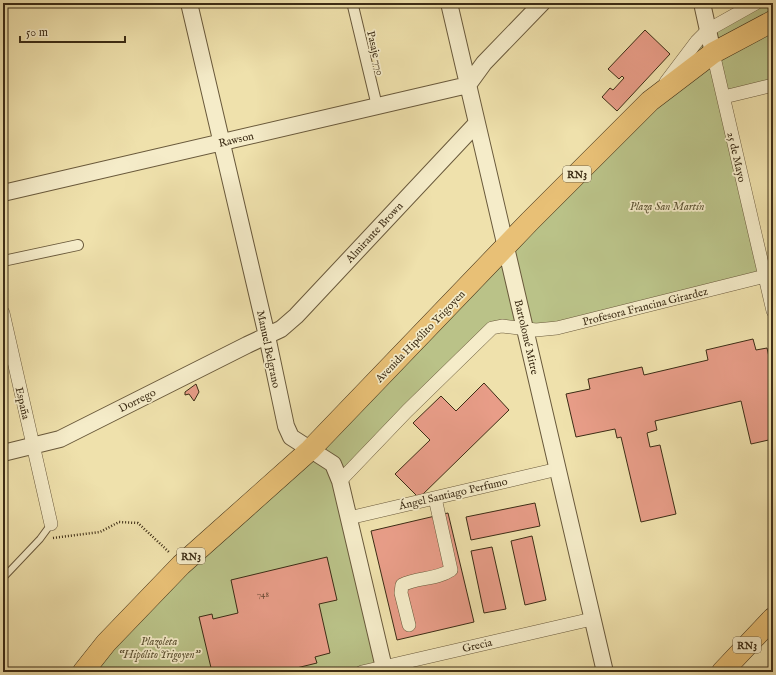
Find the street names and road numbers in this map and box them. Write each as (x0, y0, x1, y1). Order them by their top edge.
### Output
street label: Pasaje 770 (363, 30, 387, 77)
street label: Rawson (217, 129, 255, 151)
street label: 25 de Mayo (723, 131, 749, 184)
road number: RN3 (563, 166, 591, 182)
street label: Almirante Brown (342, 199, 407, 267)
street label: Profesora Francina Girardez (581, 285, 709, 329)
street label: Avenida Hipólito Yrigoyen (372, 287, 469, 387)
street label: Bartolomé Mitre (511, 298, 541, 376)
street label: Manuel Belgrano (253, 309, 283, 389)
street label: España (12, 386, 33, 421)
street label: Dorrego (117, 386, 158, 416)
street label: Ángel Santiago Perfumo (397, 475, 509, 514)
road number: RN3 (177, 548, 205, 564)
street label: Grecia (461, 636, 494, 656)
road number: RN3 (733, 637, 761, 653)

